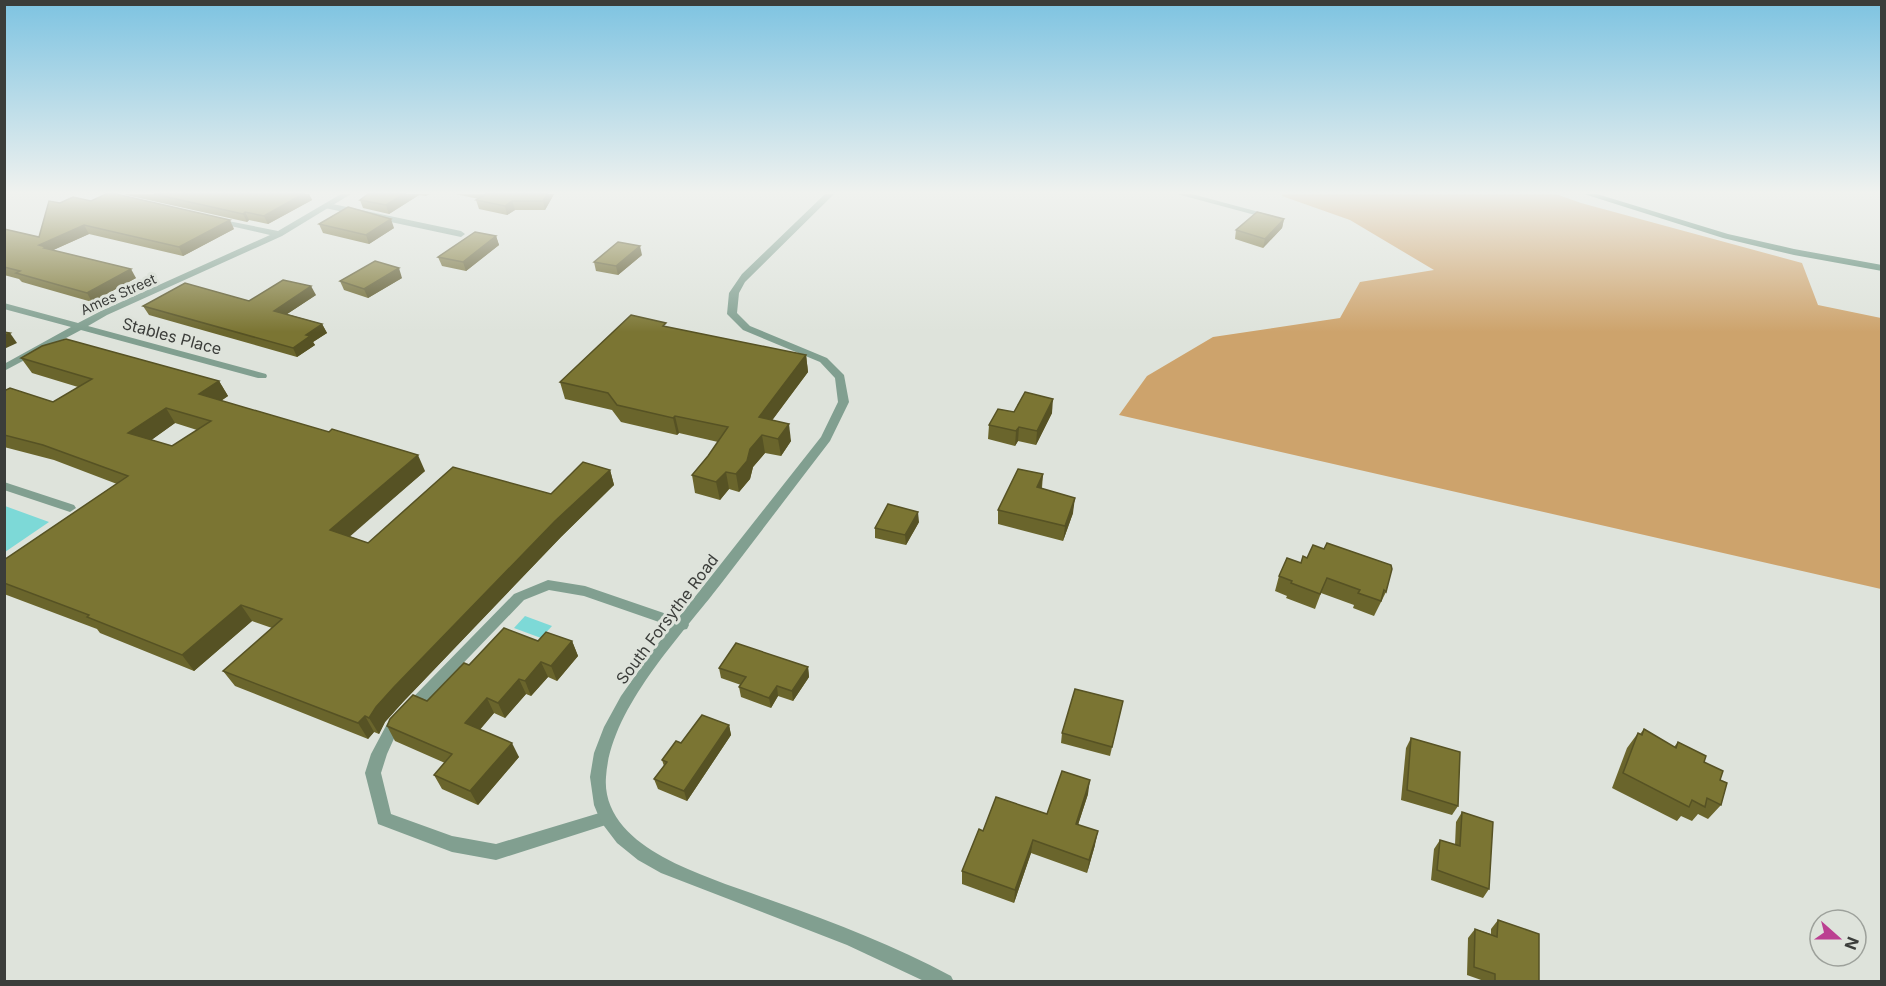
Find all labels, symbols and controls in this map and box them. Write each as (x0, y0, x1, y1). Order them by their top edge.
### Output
street label: Ames Street (78, 270, 159, 318)
street label: Stables Place (120, 313, 224, 359)
street label: South Forsythe Road (612, 550, 722, 688)
north arrow (1808, 908, 1868, 968)
text: N (1840, 934, 1864, 953)

